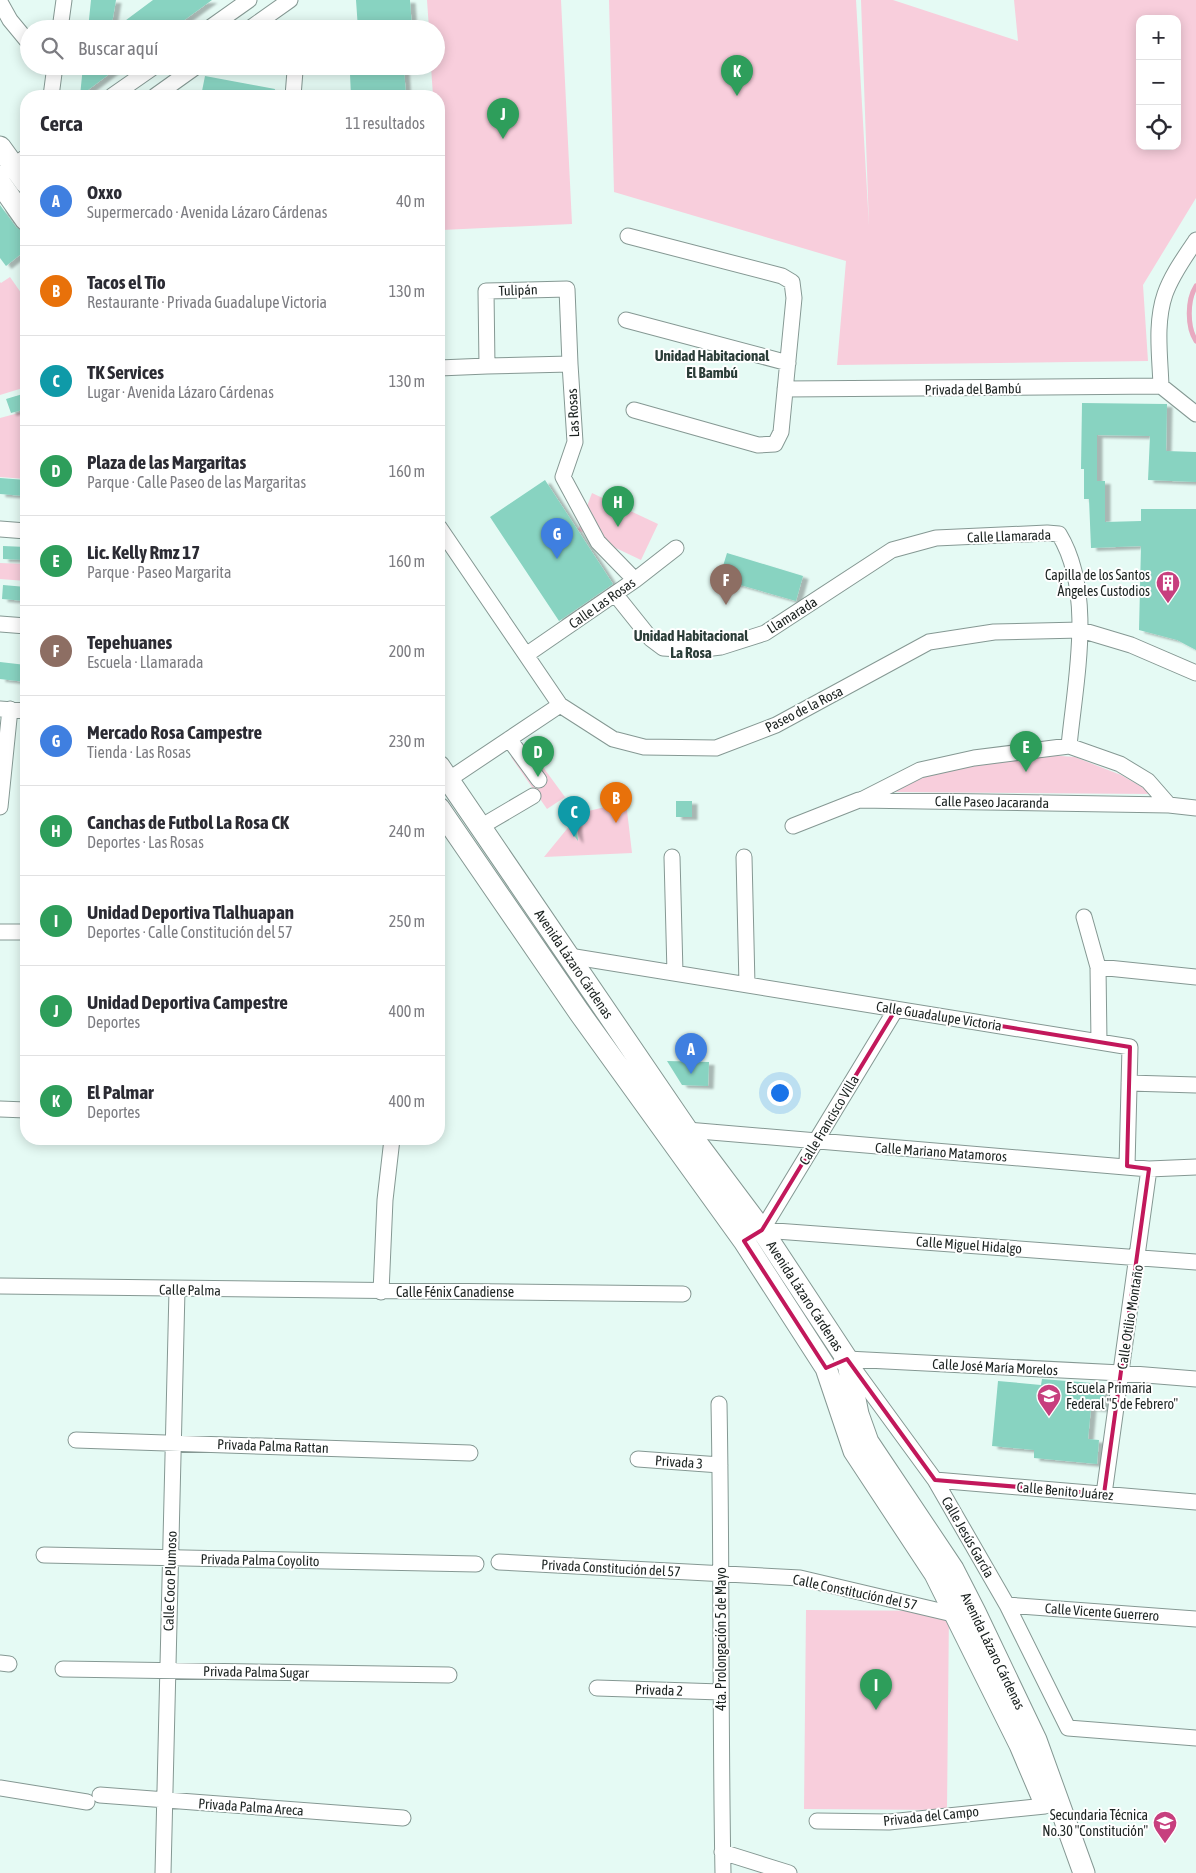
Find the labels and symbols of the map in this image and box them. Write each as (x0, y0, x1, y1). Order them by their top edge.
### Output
pin: K (721, 55, 753, 96)
pin: J (487, 98, 519, 139)
street label: Tulipán (498, 281, 538, 299)
district label: Unidad Habitacional El Bambú (655, 347, 770, 381)
street label: Privada del Bambú (925, 380, 1021, 398)
street label: Las Rosas (564, 388, 582, 438)
pin: H (602, 486, 634, 527)
pin: G (541, 518, 573, 559)
street label: Calle Llamarada (967, 527, 1051, 545)
pin: F (710, 564, 742, 605)
place label: Capilla de los Santos Ángeles Custodios (1045, 567, 1150, 599)
building icon: Capilla de los Santos Ángeles Custodios (1155, 570, 1181, 604)
street label: Calle Las Rosas (566, 574, 638, 632)
street label: Llamarada (764, 593, 820, 637)
district label: Unidad Habitacional La Rosa (634, 627, 749, 661)
street label: Paseo de la Rosa (763, 683, 845, 735)
pin: E (1010, 731, 1042, 772)
pin: D (522, 736, 554, 777)
pin: B (600, 782, 632, 823)
street label: Calle Paseo Jacaranda (935, 793, 1049, 811)
pin: C (558, 796, 590, 837)
street label: Avenida Lázaro Cárdenas (532, 906, 617, 1022)
street label: Calle Guadalupe Victoria (875, 998, 1003, 1034)
pin: A (675, 1033, 707, 1074)
street label: Calle Francisco Villa (796, 1072, 862, 1168)
your location (767, 1080, 793, 1106)
street label: Calle Mariano Matamoros (875, 1139, 1008, 1165)
street label: Calle Miguel Hidalgo (916, 1233, 1022, 1257)
street label: Avenida Lázaro Cárdenas (763, 1238, 847, 1354)
street label: Calle Otilio Montaño (1114, 1263, 1146, 1371)
street label: Calle Palma (159, 1281, 221, 1299)
street label: Calle Fénix Canadiense (396, 1284, 514, 1300)
street label: Calle José María Morelos (932, 1356, 1058, 1378)
place label: Escuela Primaria Federal "5 de Febrero" (1066, 1380, 1179, 1412)
school or university icon: Escuela Primaria Federal "5 de Febrero" (1036, 1383, 1062, 1417)
street label: Privada Palma Rattan (217, 1436, 329, 1456)
street label: Privada 3 (655, 1452, 703, 1472)
street label: Calle Benito Juárez (1016, 1479, 1114, 1503)
street label: Calle Jesús García (938, 1494, 998, 1580)
street label: Calle Coco Plumoso (160, 1531, 180, 1631)
street label: Privada Palma Coyolito (200, 1551, 320, 1569)
street label: Privada Constitución del 57 (541, 1556, 681, 1580)
street label: 4ta. Prolongación 5 de Mayo (713, 1567, 729, 1711)
street label: Calle Constitución del 57 (791, 1571, 919, 1613)
street label: Avenida Lázaro Cárdenas (958, 1590, 1028, 1712)
street label: Calle Vicente Guerrero (1044, 1600, 1160, 1624)
street label: Privada Palma Sugar (203, 1663, 310, 1681)
pin: I (860, 1669, 892, 1710)
street label: Privada 2 (635, 1681, 683, 1699)
street label: Privada Palma Areca (198, 1795, 304, 1819)
street label: Privada del Campo (882, 1803, 980, 1829)
place label: Secundaria Técnica No.30 "Constitución" (1042, 1807, 1148, 1839)
school or university icon: Secundaria Técnica No.30 "Constitución" (1152, 1810, 1178, 1844)

